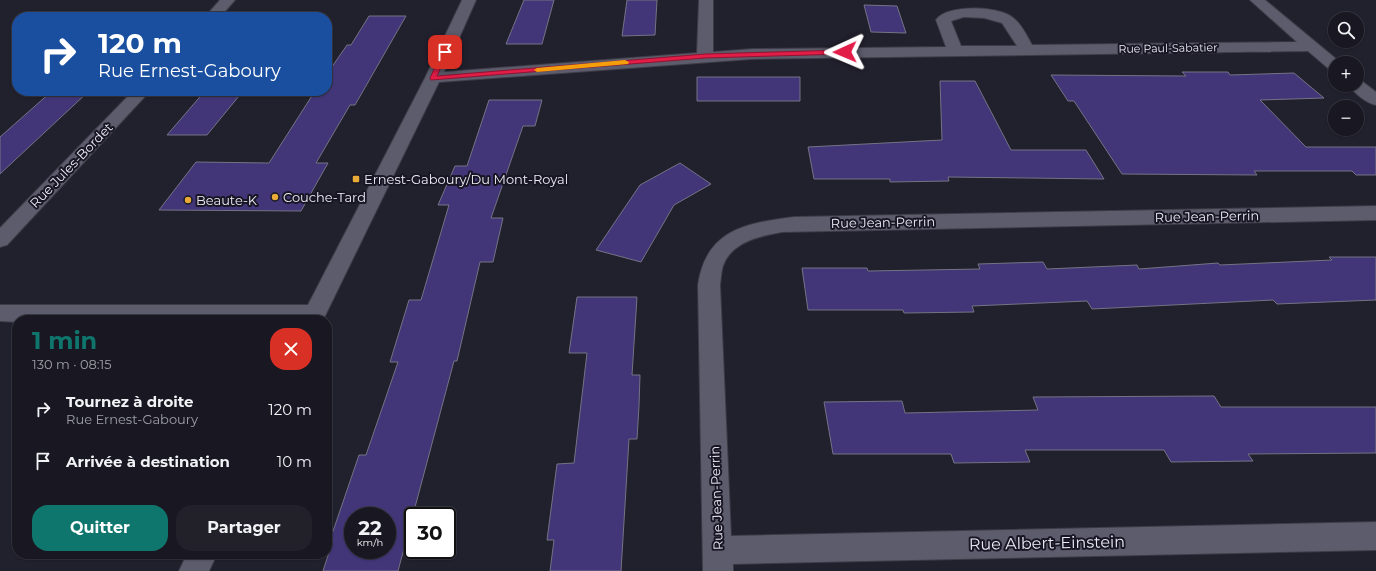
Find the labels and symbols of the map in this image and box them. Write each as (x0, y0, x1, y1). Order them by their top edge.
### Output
position arrow (824, 31, 866, 73)
pin (428, 35, 462, 69)
street label: Rue Paul-Sabatier (1118, 40, 1218, 56)
street label: Rue Jules-Bordet (26, 119, 116, 211)
place label: Ernest-Gaboury/Du Mont-Royal (364, 171, 568, 187)
marker: Ernest-Gaboury/Du Mont-Royal (351, 174, 361, 184)
place label: Couche-Tard (283, 189, 366, 205)
place label: Beaute-K (196, 192, 258, 208)
marker: Couche-Tard (270, 192, 280, 202)
marker: Beaute-K (183, 195, 193, 205)
street label: Rue Jean-Perrin (1155, 207, 1259, 225)
street label: Rue Jean-Perrin (831, 213, 935, 231)
street label: Rue Jean-Perrin (706, 445, 726, 551)
speed limit sign: 30 (404, 507, 456, 559)
street label: Rue Albert-Einstein (969, 532, 1125, 554)

